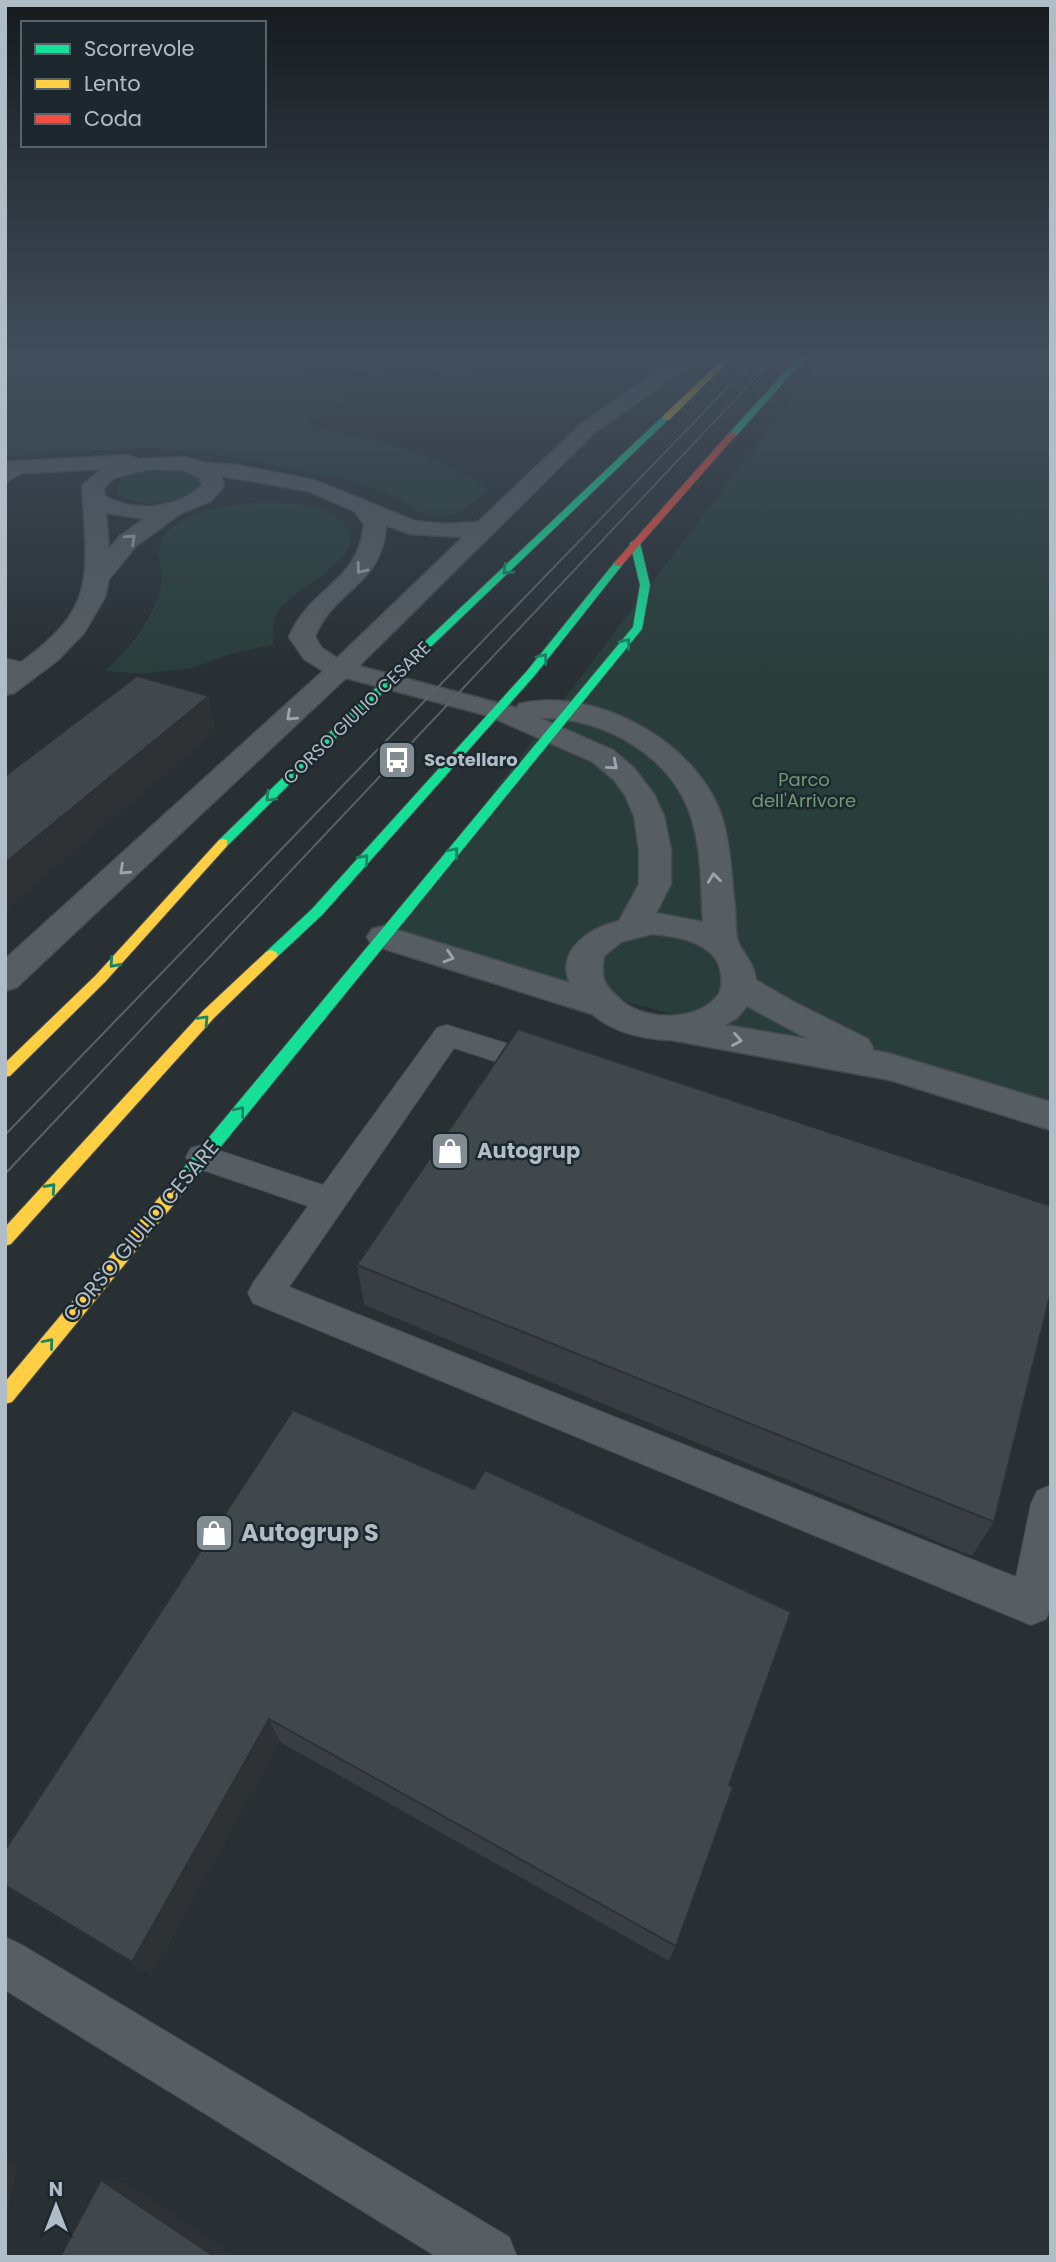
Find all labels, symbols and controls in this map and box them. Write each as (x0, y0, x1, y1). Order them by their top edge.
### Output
legend (21, 21, 266, 147)
text: Scorrevole (84, 34, 195, 63)
text: Lento (84, 69, 141, 98)
text: Coda (84, 104, 142, 133)
one-way arrow (123, 535, 136, 547)
one-way arrow (357, 561, 369, 573)
one-way arrow (502, 562, 515, 575)
street label: CORSO GIULIO CESARE (277, 635, 436, 790)
one-way arrow (617, 638, 630, 650)
one-way arrow (535, 653, 547, 666)
one-way arrow (286, 707, 299, 720)
bus stop icon: Scotellaro (376, 739, 418, 781)
place label: Scotellaro (424, 747, 518, 772)
one-way arrow (605, 757, 618, 769)
park label: Parco dell'Arrivore (752, 767, 856, 813)
one-way arrow (265, 788, 278, 801)
one-way arrow (446, 848, 459, 860)
one-way arrow (356, 854, 369, 867)
one-way arrow (119, 862, 132, 874)
one-way arrow (707, 872, 722, 883)
one-way arrow (443, 949, 455, 964)
one-way arrow (110, 954, 122, 967)
one-way arrow (195, 1015, 208, 1028)
one-way arrow (732, 1032, 743, 1047)
one-way arrow (232, 1107, 245, 1119)
shop icon: Autogrup (429, 1130, 471, 1172)
street label: CORSO GIULIO CESARE (56, 1134, 225, 1328)
place label: Autogrup (477, 1136, 580, 1165)
one-way arrow (43, 1184, 55, 1197)
one-way arrow (41, 1339, 53, 1352)
shop icon: Autogrup S (193, 1512, 235, 1554)
place label: Autogrup S (241, 1516, 379, 1549)
north arrow (21, 2171, 91, 2241)
text: N (49, 2176, 63, 2203)

